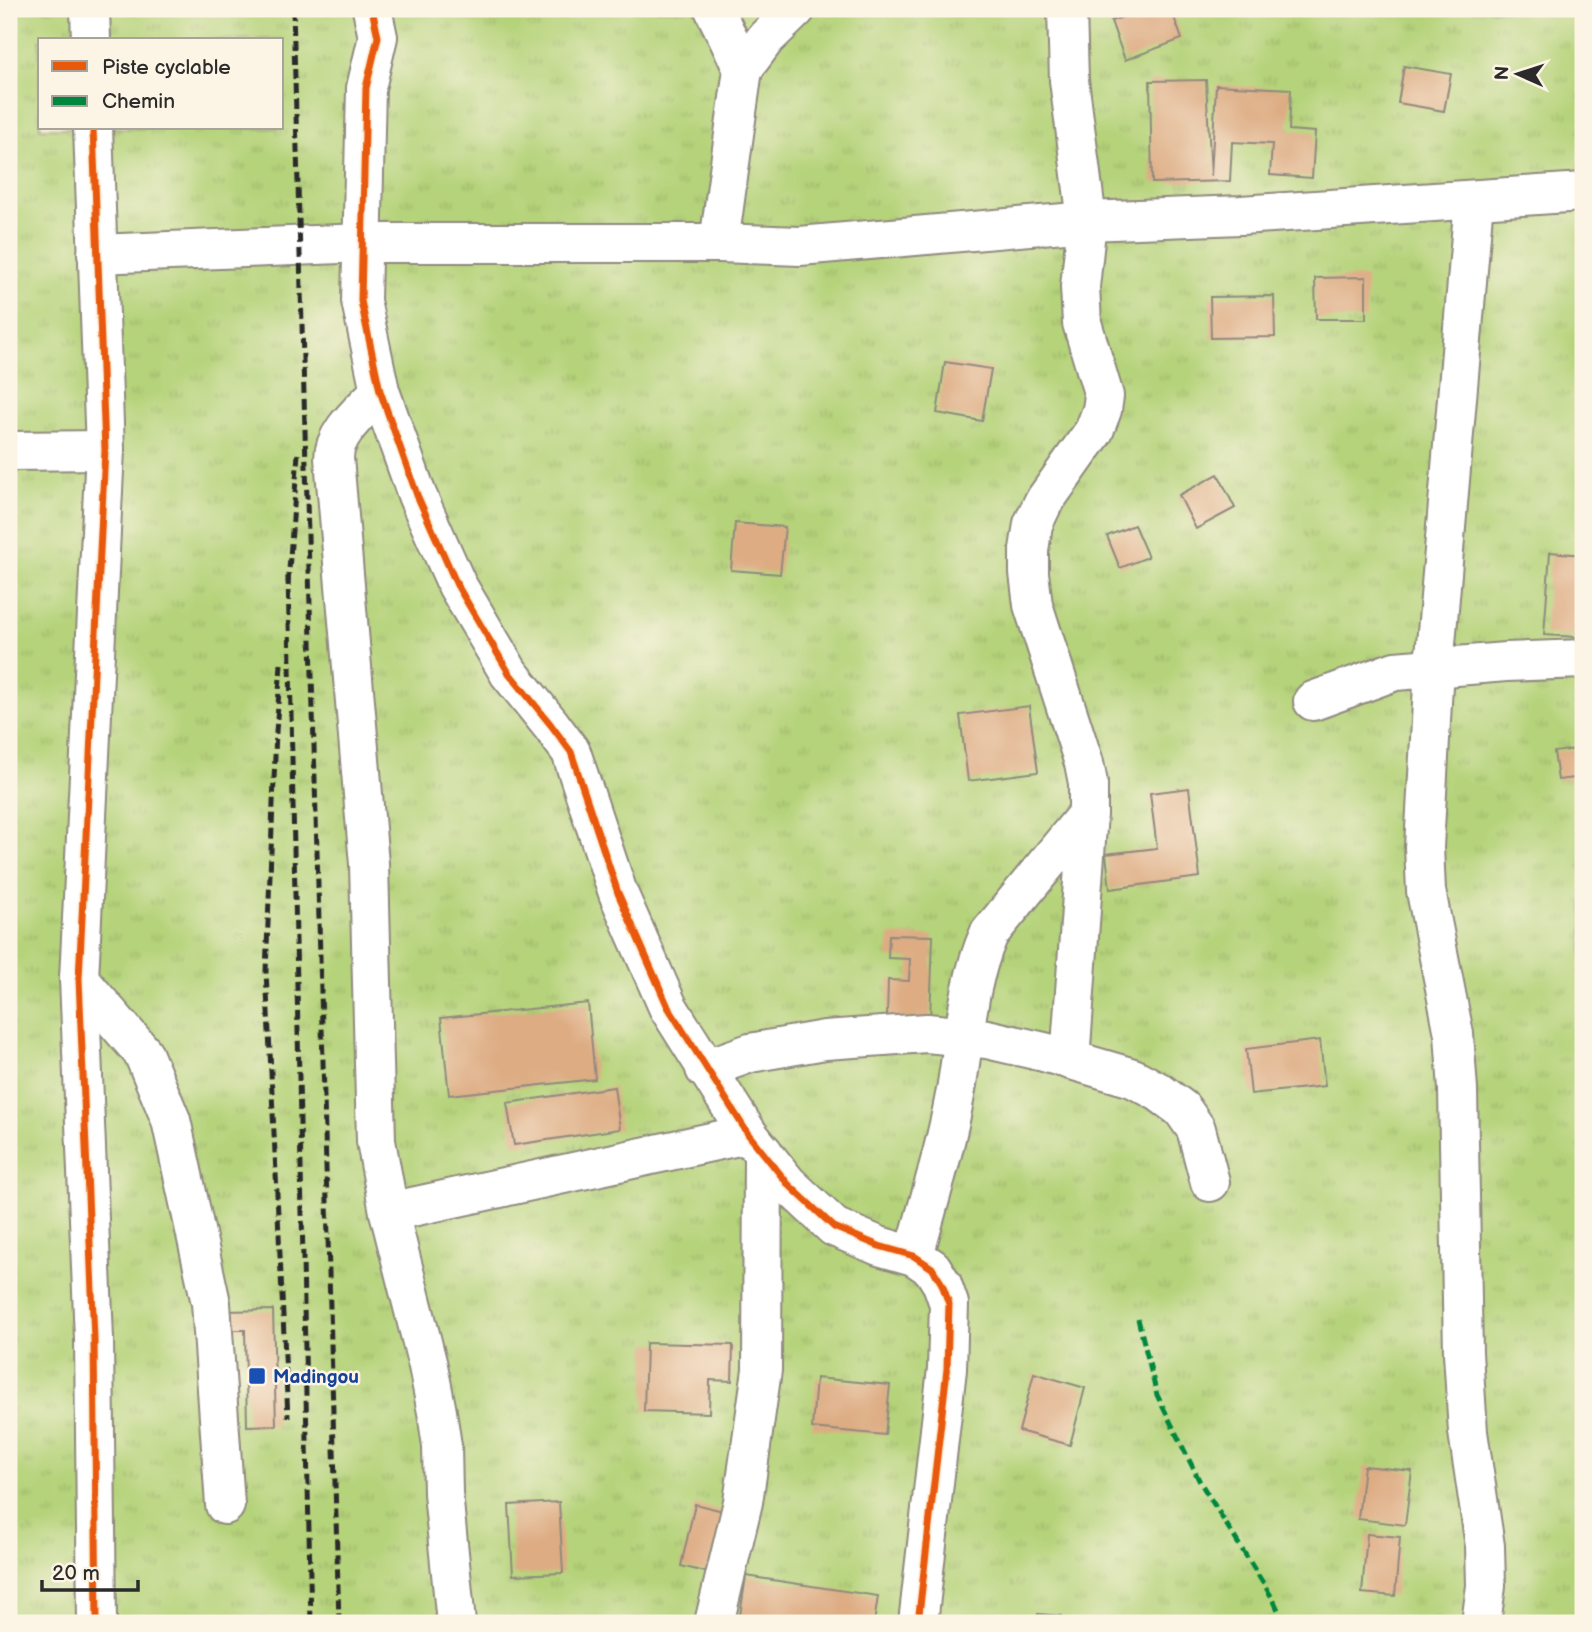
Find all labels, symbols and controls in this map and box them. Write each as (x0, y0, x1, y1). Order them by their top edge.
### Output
legend (38, 38, 284, 130)
north arrow (1484, 38, 1554, 108)
text: Piste cyclable (102, 55, 231, 80)
text: N (1491, 65, 1514, 81)
text: Chemin (102, 89, 175, 114)
marker: Madingou (247, 1366, 267, 1386)
place label: Madingou (273, 1366, 359, 1389)
scale bar (42, 1548, 138, 1592)
text: 20 m (52, 1561, 100, 1586)

